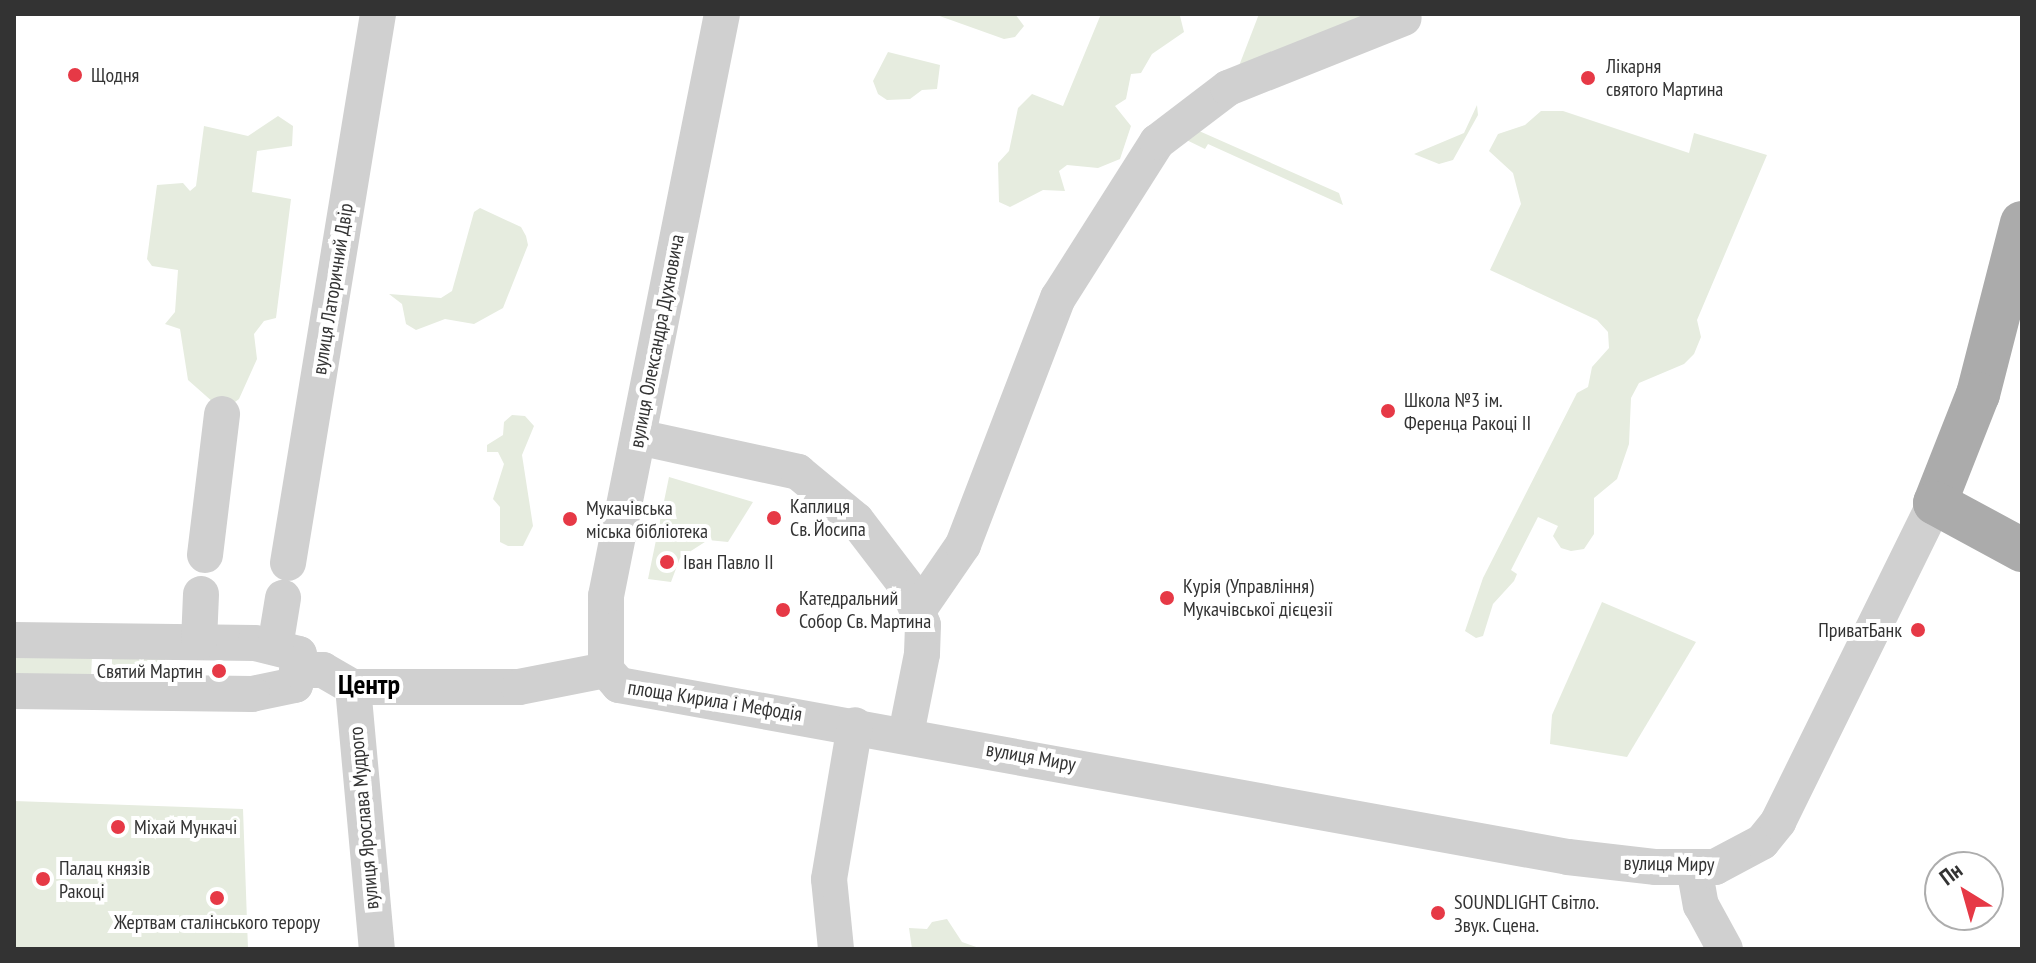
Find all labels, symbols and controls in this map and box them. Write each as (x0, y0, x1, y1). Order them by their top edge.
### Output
place label: Лікарня святого Мартина (1606, 54, 1723, 101)
place label: Щодня (91, 63, 139, 87)
marker: Щодня (66, 66, 84, 84)
marker: Лікарня святого Мартина (1577, 67, 1599, 89)
street label: вулиця Латоричний Двір (308, 201, 358, 377)
street label: вулиця Олександра Духновича (624, 232, 690, 450)
place label: Школа №3 ім. Ференца Ракоці II (1404, 388, 1531, 435)
marker: Школа №3 ім. Ференца Ракоці II (1379, 402, 1397, 420)
place label: Каплиця Св. Йосипа (790, 494, 867, 541)
place label: Мукачівська міська бібліотека (586, 496, 708, 543)
marker: Каплиця Св. Йосипа (765, 509, 783, 527)
marker: Мукачівська міська бібліотека (561, 510, 579, 528)
place label: Іван Павло ІІ (683, 550, 774, 574)
marker: Іван Павло ІІ (658, 553, 676, 571)
place label: Курія (Управління) Мукачівської дієцезії (1183, 574, 1333, 621)
place label: Катедральний Собор Св. Мартина (799, 586, 933, 633)
marker: Курія (Управління) Мукачівської дієцезії (1158, 589, 1176, 607)
marker: Катедральний Собор Св. Мартина (774, 601, 792, 619)
place label: ПриватБанк (1818, 618, 1902, 642)
marker: ПриватБанк (1909, 621, 1927, 639)
place label: Святий Мартин (97, 659, 203, 683)
marker: Святий Мартин (210, 662, 228, 680)
district label: Центр (338, 667, 400, 701)
street label: площа Кирила і Мефодія (626, 675, 804, 727)
street label: вулиця Ярослава Мудрого (344, 726, 384, 910)
street label: вулиця Миру (984, 737, 1078, 777)
place label: Міхай Мункачі (134, 815, 237, 839)
marker: Міхай Мункачі (109, 818, 127, 836)
street label: вулиця Миру (1623, 851, 1715, 877)
north arrow (1924, 851, 2004, 931)
place label: Палац князів Ракоці (59, 856, 150, 903)
text: Пн (1934, 856, 1968, 891)
marker: Палац князів Ракоці (34, 870, 52, 888)
marker: Жертвам сталінського терору (208, 889, 226, 907)
place label: SOUNDLIGHT Світло. Звук. Сцена. (1454, 890, 1600, 937)
marker: SOUNDLIGHT Світло. Звук. Сцена. (1429, 904, 1447, 922)
place label: Жертвам сталінського терору (114, 910, 320, 934)

